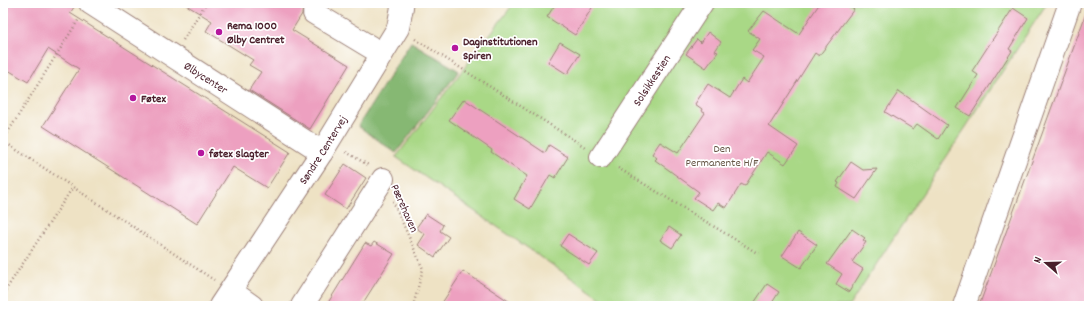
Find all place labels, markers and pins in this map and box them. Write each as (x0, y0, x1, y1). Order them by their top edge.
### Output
place label: Rema 1000 Ølby Centret (227, 18, 285, 49)
marker: Rema 1000 Ølby Centret (214, 27, 224, 37)
place label: Daginstitutionen Spiren (463, 34, 538, 65)
marker: Daginstitutionen Spiren (450, 43, 460, 53)
place label: Føtex (141, 91, 166, 108)
marker: Føtex (128, 93, 138, 103)
place label: føtex Slagter (208, 146, 269, 163)
marker: føtex Slagter (196, 148, 206, 158)

